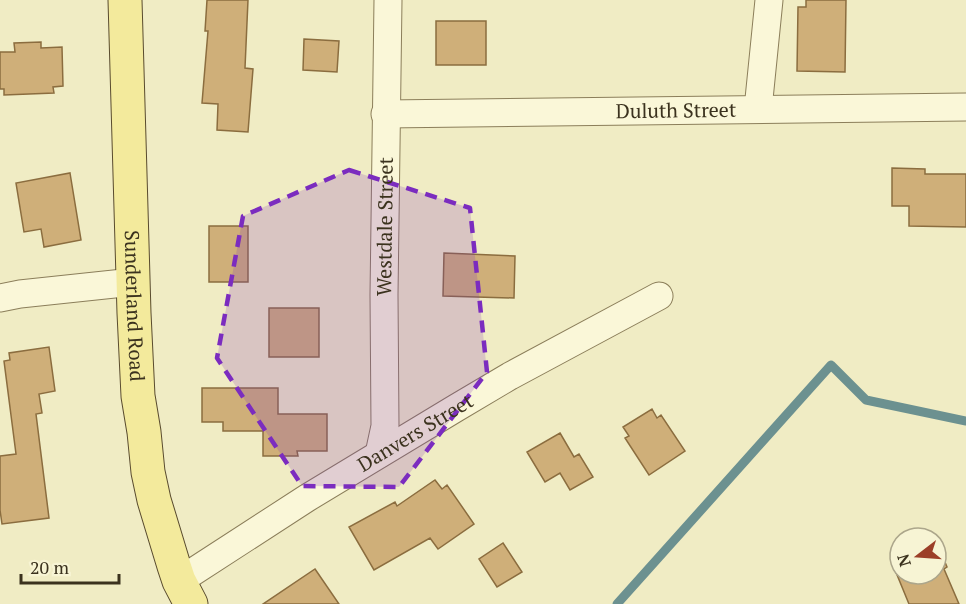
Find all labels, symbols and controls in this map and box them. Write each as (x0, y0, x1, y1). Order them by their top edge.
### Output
street label: Duluth Street (616, 96, 737, 124)
street label: Westdale Street (370, 156, 399, 296)
street label: Sunderland Road (119, 230, 151, 382)
street label: Danvers Street (352, 387, 478, 478)
north arrow (888, 526, 948, 586)
scale bar (21, 547, 118, 585)
text: N (891, 551, 916, 569)
text: 20 m (30, 555, 70, 579)

